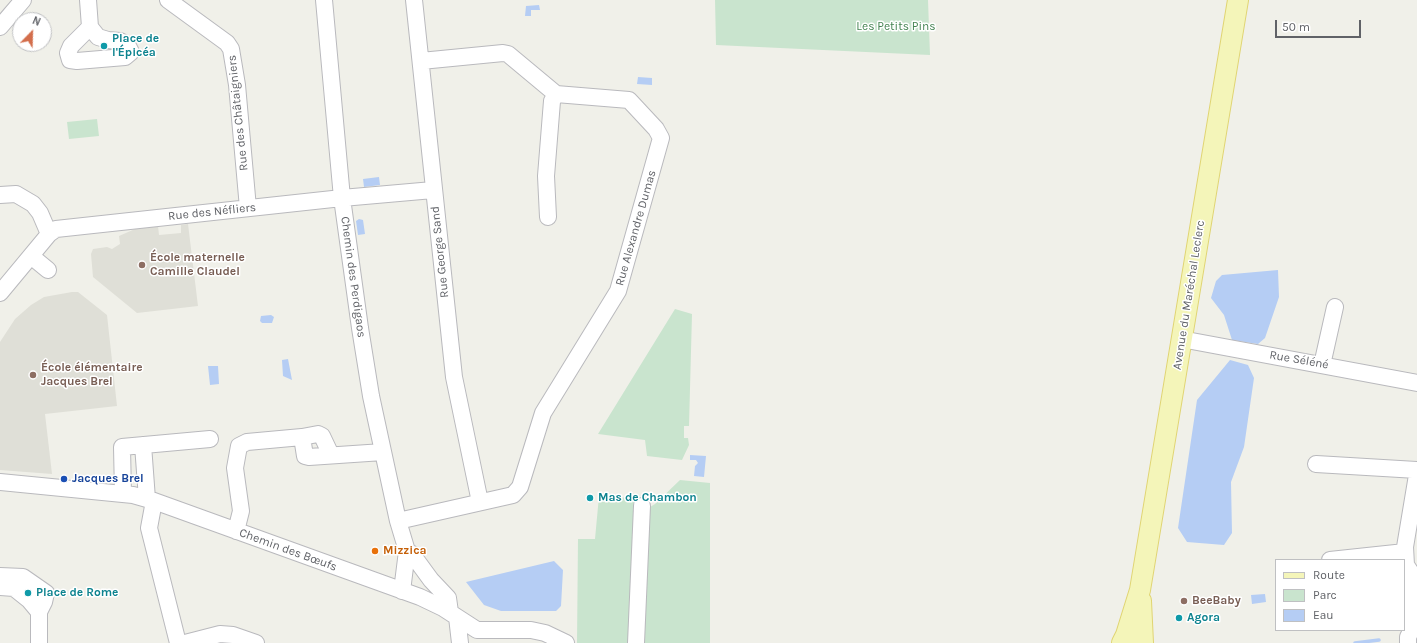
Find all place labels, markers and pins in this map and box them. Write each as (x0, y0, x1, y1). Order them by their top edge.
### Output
place label: Place de l'Épicéa (112, 32, 159, 60)
marker: Place de l'Épicéa (99, 41, 109, 51)
place label: École maternelle Camille Claudel (150, 251, 245, 279)
marker: École maternelle Camille Claudel (137, 260, 147, 270)
place label: École élémentaire Jacques Brel (41, 361, 143, 389)
marker: École élémentaire Jacques Brel (28, 370, 38, 380)
place label: Jacques Brel (72, 472, 144, 486)
marker: Jacques Brel (59, 474, 69, 484)
place label: Mas de Chambon (598, 491, 697, 505)
marker: Mas de Chambon (585, 493, 595, 503)
place label: Mizzica (383, 544, 427, 558)
marker: Mizzica (370, 546, 380, 556)
place label: Place de Rome (36, 586, 118, 600)
marker: Place de Rome (23, 588, 33, 598)
place label: BeeBaby (1192, 594, 1241, 608)
marker: BeeBaby (1179, 596, 1189, 606)
place label: Agora (1187, 611, 1220, 625)
marker: Agora (1174, 613, 1184, 623)

